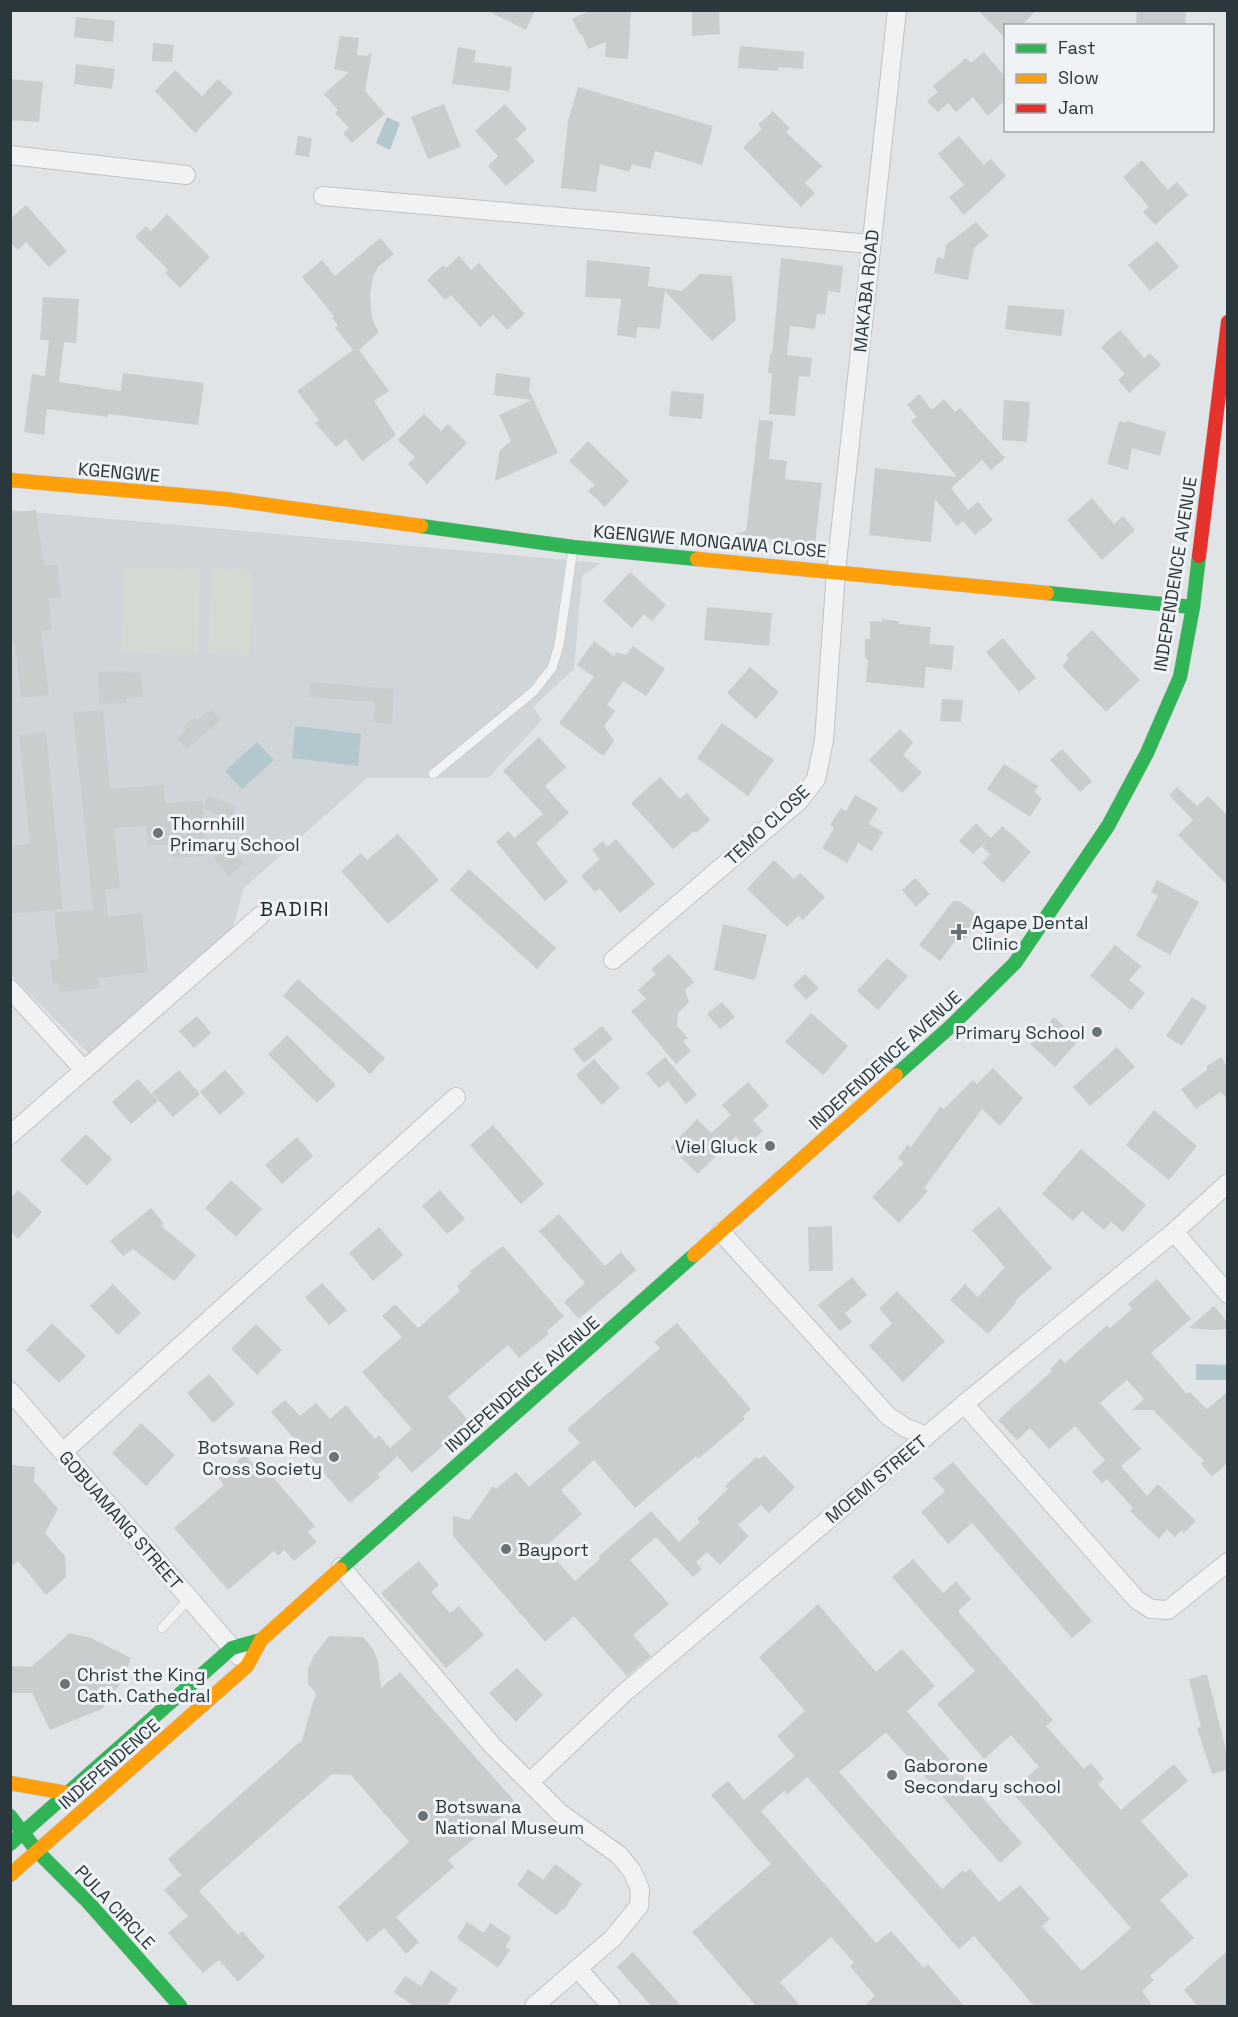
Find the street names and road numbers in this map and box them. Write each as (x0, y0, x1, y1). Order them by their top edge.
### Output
street label: MAKABA ROAD (848, 228, 884, 354)
street label: KGENGWE (77, 457, 161, 487)
street label: INDEPENDENCE AVENUE (1148, 475, 1202, 673)
street label: KGENGWE MONGAWA CLOSE (592, 519, 828, 563)
street label: TEMO CLOSE (720, 780, 814, 870)
street label: INDEPENDENCE AVENUE (804, 985, 966, 1135)
street label: INDEPENDENCE AVENUE (440, 1311, 604, 1457)
street label: MOEMI STREET (820, 1430, 932, 1528)
street label: GOBUAMANG STREET (54, 1446, 188, 1595)
street label: INDEPENDENCE (54, 1714, 164, 1814)
street label: PULA CIRCLE (70, 1860, 160, 1954)

